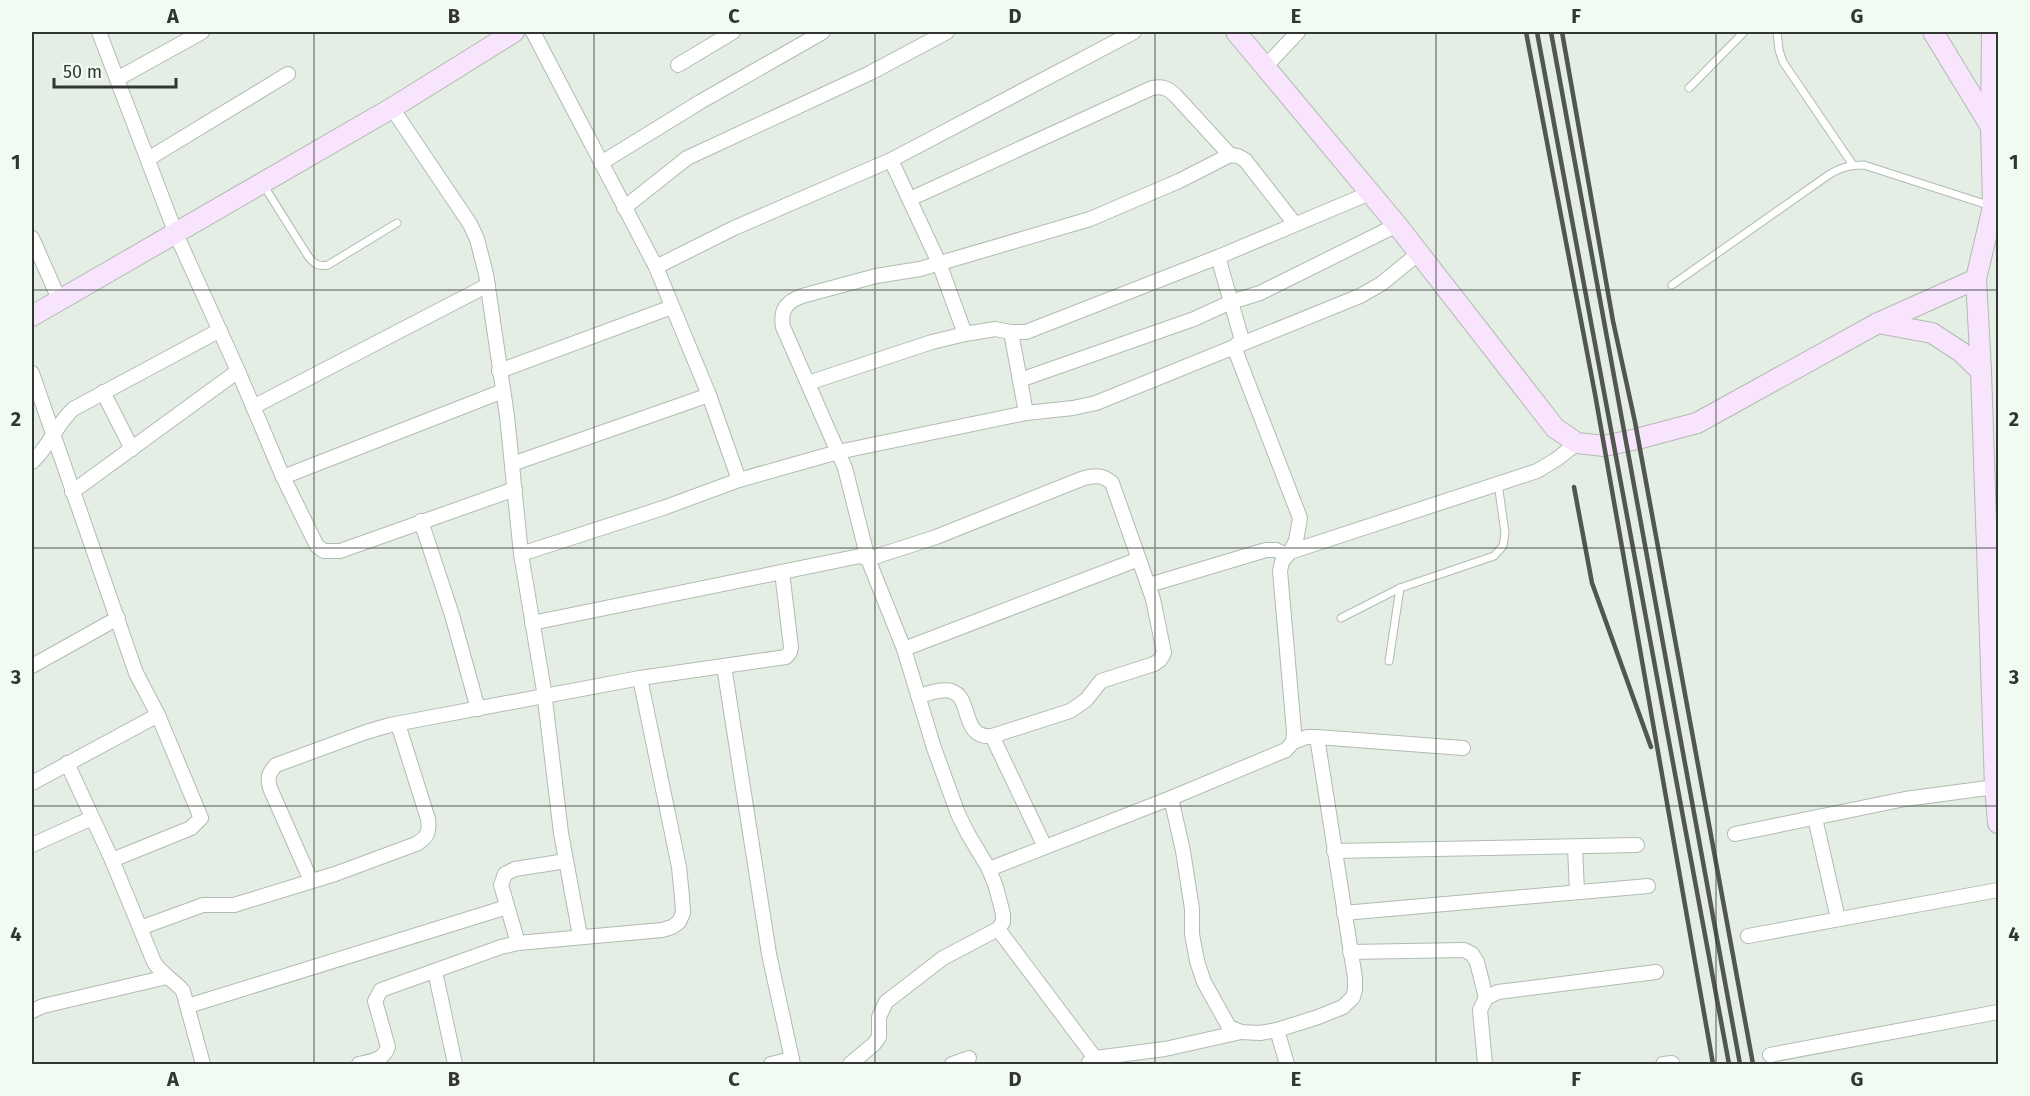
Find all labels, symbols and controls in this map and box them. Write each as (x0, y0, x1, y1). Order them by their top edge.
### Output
text: A (166, 4, 180, 28)
text: B (448, 4, 460, 28)
text: C (728, 4, 740, 28)
text: D (1008, 4, 1022, 28)
text: E (1291, 4, 1301, 28)
text: F (1571, 4, 1581, 28)
text: G (1851, 4, 1863, 28)
scale bar (54, 51, 176, 89)
text: 50 m (63, 61, 102, 83)
text: 1 (11, 150, 21, 174)
text: 1 (2009, 150, 2019, 174)
text: 2 (11, 407, 21, 431)
text: 2 (2009, 407, 2019, 431)
text: 3 (10, 665, 21, 689)
text: 3 (2008, 665, 2019, 689)
text: 4 (10, 922, 22, 946)
text: 4 (2008, 922, 2020, 946)
text: A (166, 1067, 180, 1091)
text: B (448, 1067, 460, 1091)
text: C (728, 1067, 740, 1091)
text: D (1008, 1067, 1022, 1091)
text: E (1291, 1067, 1301, 1091)
text: F (1571, 1067, 1581, 1091)
text: G (1851, 1067, 1863, 1091)

